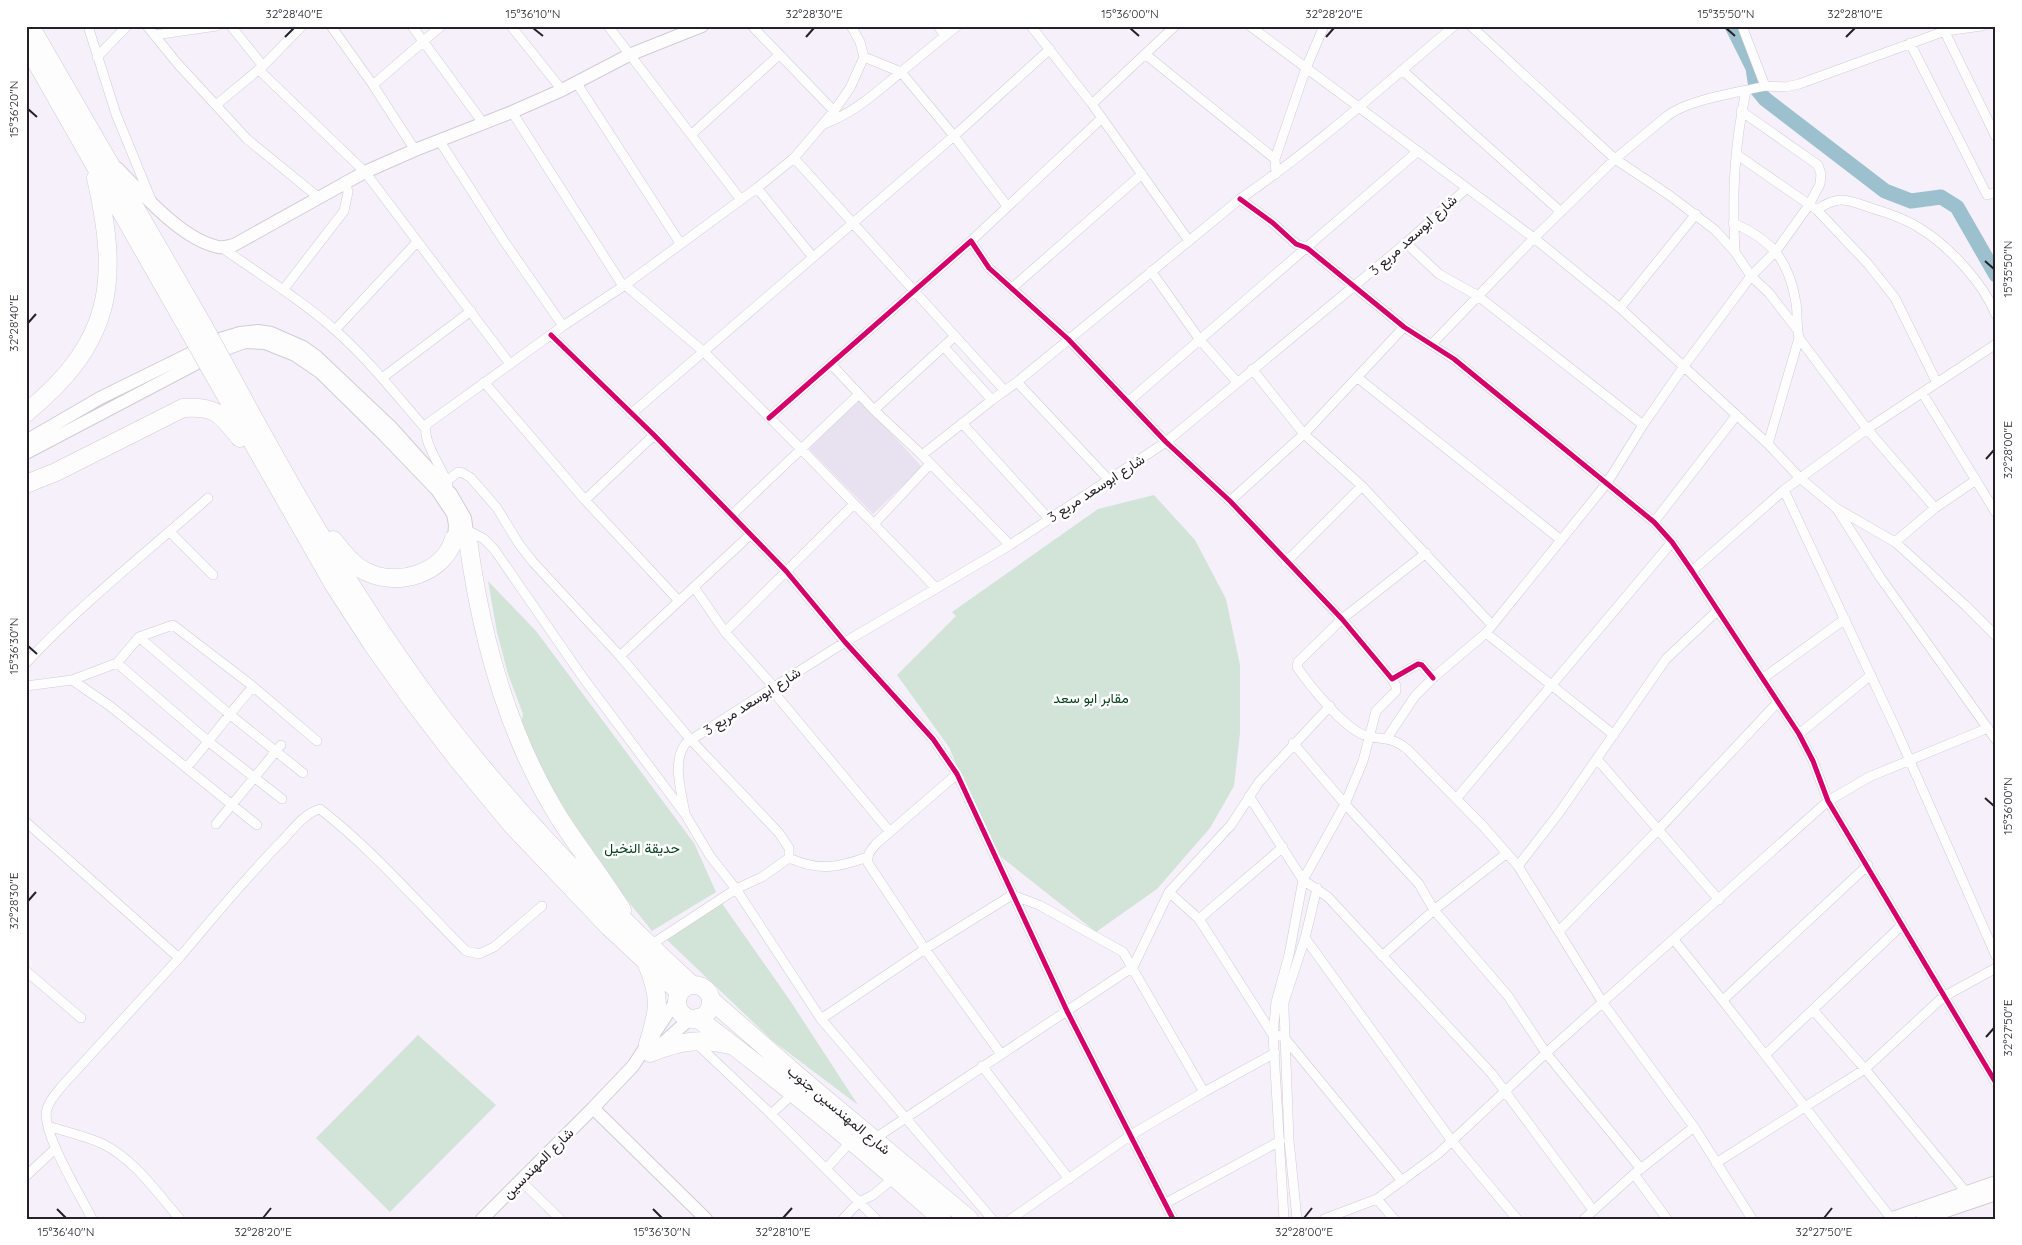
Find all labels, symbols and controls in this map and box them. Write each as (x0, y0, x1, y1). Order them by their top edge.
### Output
text: 32°28'40"E (265, 6, 323, 21)
text: 15°36'10"N (506, 6, 560, 21)
text: 32°28'30"E (785, 6, 843, 21)
text: 15°36'00"N (1101, 6, 1159, 21)
text: 32°28'20"E (1305, 6, 1363, 21)
text: 15°35'50"N (1697, 6, 1755, 21)
text: 32°28'10"E (1827, 6, 1883, 21)
text: 15°36'20"N (6, 80, 21, 138)
street label: شارع ابوسعد مربع 3 (1365, 191, 1462, 281)
text: 15°35'50"N (2000, 240, 2015, 298)
text: 32°28'40"E (6, 294, 21, 352)
text: 32°28'00"E (2000, 421, 2015, 479)
street label: شارع ابوسعد مربع 3 (1044, 450, 1149, 528)
text: 15°36'30"N (6, 618, 21, 674)
street label: شارع ابوسعد مربع 3 (700, 663, 805, 741)
park label: مقابر ابو سعد (1053, 689, 1129, 707)
text: 15°36'00"N (2000, 777, 2015, 835)
park label: حديقة النخيل (604, 839, 680, 857)
text: 32°28'30"E (6, 872, 21, 930)
text: 32°27'50"E (2000, 999, 2015, 1056)
street label: شارع المهندسين جنوب (782, 1061, 894, 1160)
street label: شارع المهندسين (499, 1124, 579, 1204)
text: 15°36'40"N (38, 1224, 94, 1239)
text: 32°28'20"E (234, 1224, 292, 1239)
text: 15°36'30"N (634, 1224, 690, 1239)
text: 32°28'10"E (755, 1224, 811, 1239)
text: 32°28'00"E (1275, 1224, 1333, 1239)
text: 32°27'50"E (1796, 1224, 1853, 1239)

